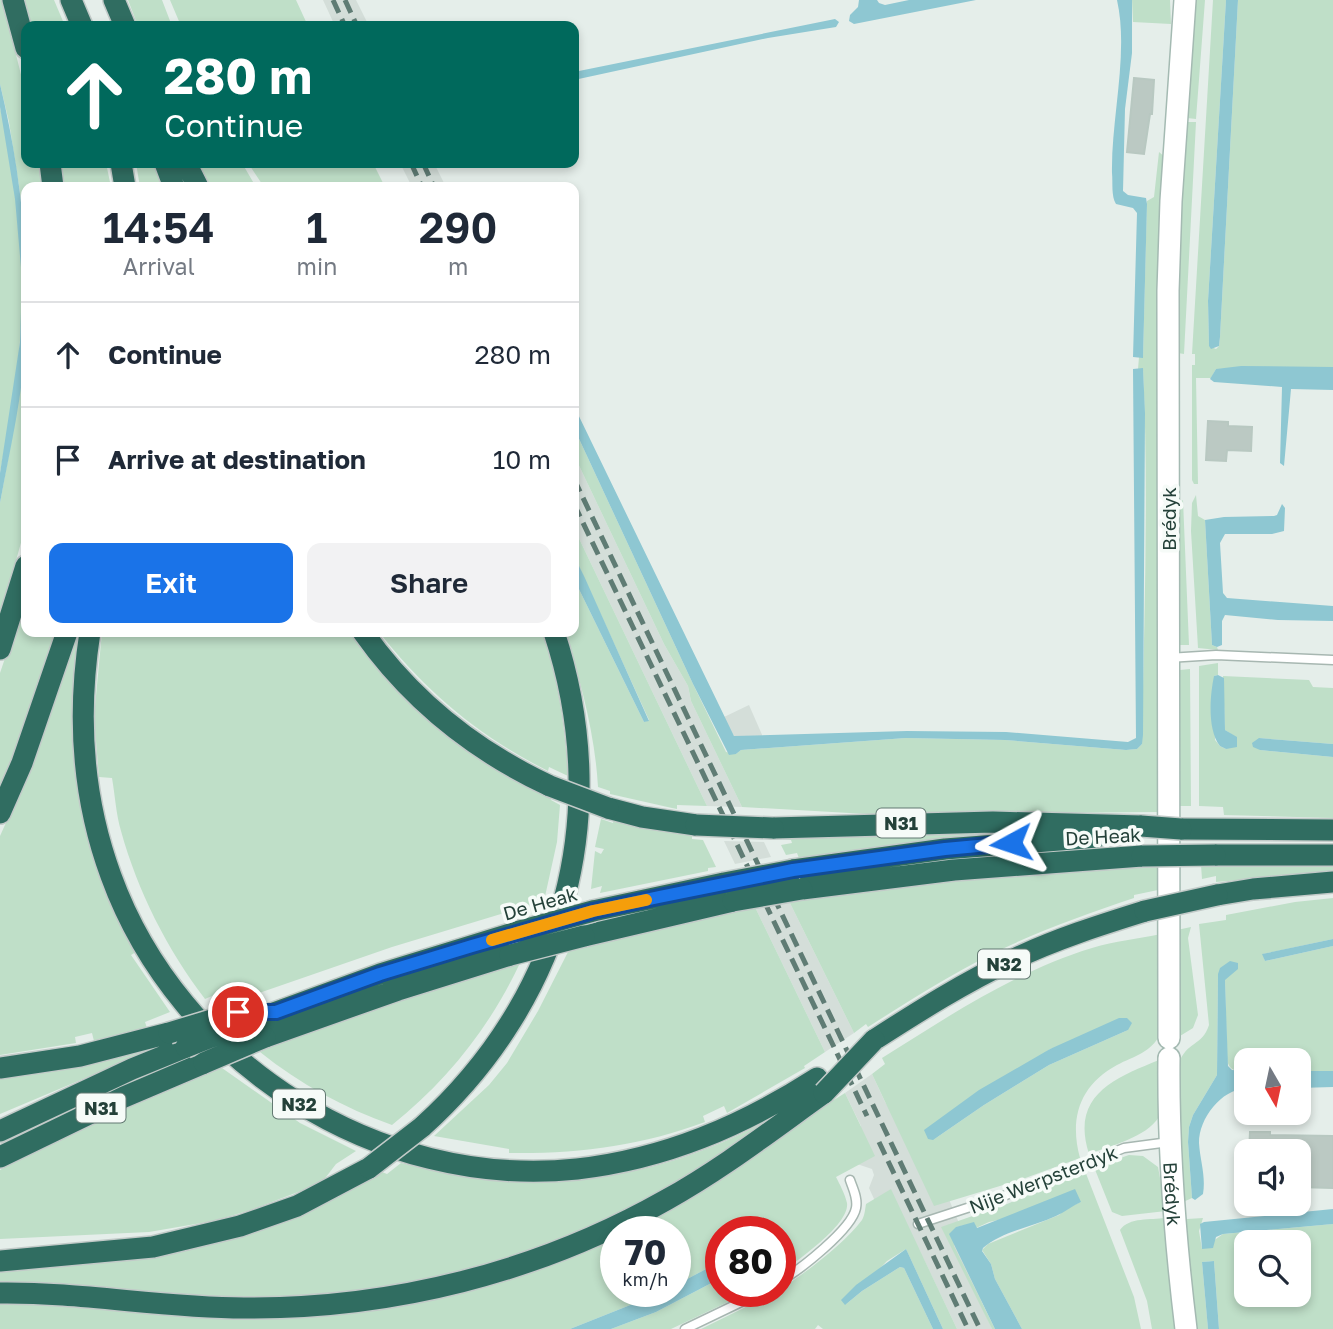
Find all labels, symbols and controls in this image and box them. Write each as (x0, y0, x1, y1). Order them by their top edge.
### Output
text: 280 m (164, 46, 312, 105)
icon: ahead (49, 49, 140, 140)
text: Continue (164, 106, 303, 144)
text: 14:54 (103, 202, 215, 252)
text: 1 (306, 202, 328, 252)
text: 290 (419, 202, 497, 252)
text: Arrival (123, 252, 195, 280)
text: min (297, 252, 337, 280)
text: m (448, 252, 468, 280)
icon: ahead (49, 336, 87, 374)
text: Continue (108, 339, 222, 370)
text: 280 m (474, 339, 551, 370)
icon: arrive (49, 441, 87, 479)
text: Arrive at destination (108, 444, 366, 475)
text: 10 m (493, 444, 551, 475)
street label: Brédyk (1157, 487, 1180, 551)
button: Exit (49, 543, 293, 623)
button: Share (307, 543, 551, 623)
position arrow (974, 806, 1048, 880)
road number: N31 (876, 808, 926, 838)
street label: De Heak (1064, 823, 1142, 849)
street label: De Heak (500, 881, 580, 925)
road number: N32 (978, 950, 1030, 979)
pin (208, 982, 268, 1042)
icon: arrive (219, 993, 257, 1031)
north arrow (1234, 1048, 1311, 1125)
map controls (1234, 1048, 1311, 1307)
road number: N32 (273, 1090, 325, 1119)
road number: N31 (76, 1093, 126, 1122)
button: sound (1234, 1139, 1311, 1216)
street label: Nije Werpsterdyk (966, 1140, 1121, 1218)
street label: Brédyk (1160, 1161, 1187, 1227)
speed limit sign: 80 (705, 1216, 796, 1307)
button: search (1234, 1230, 1311, 1307)
text: 70 (625, 1231, 666, 1273)
text: km/h (623, 1268, 668, 1290)

